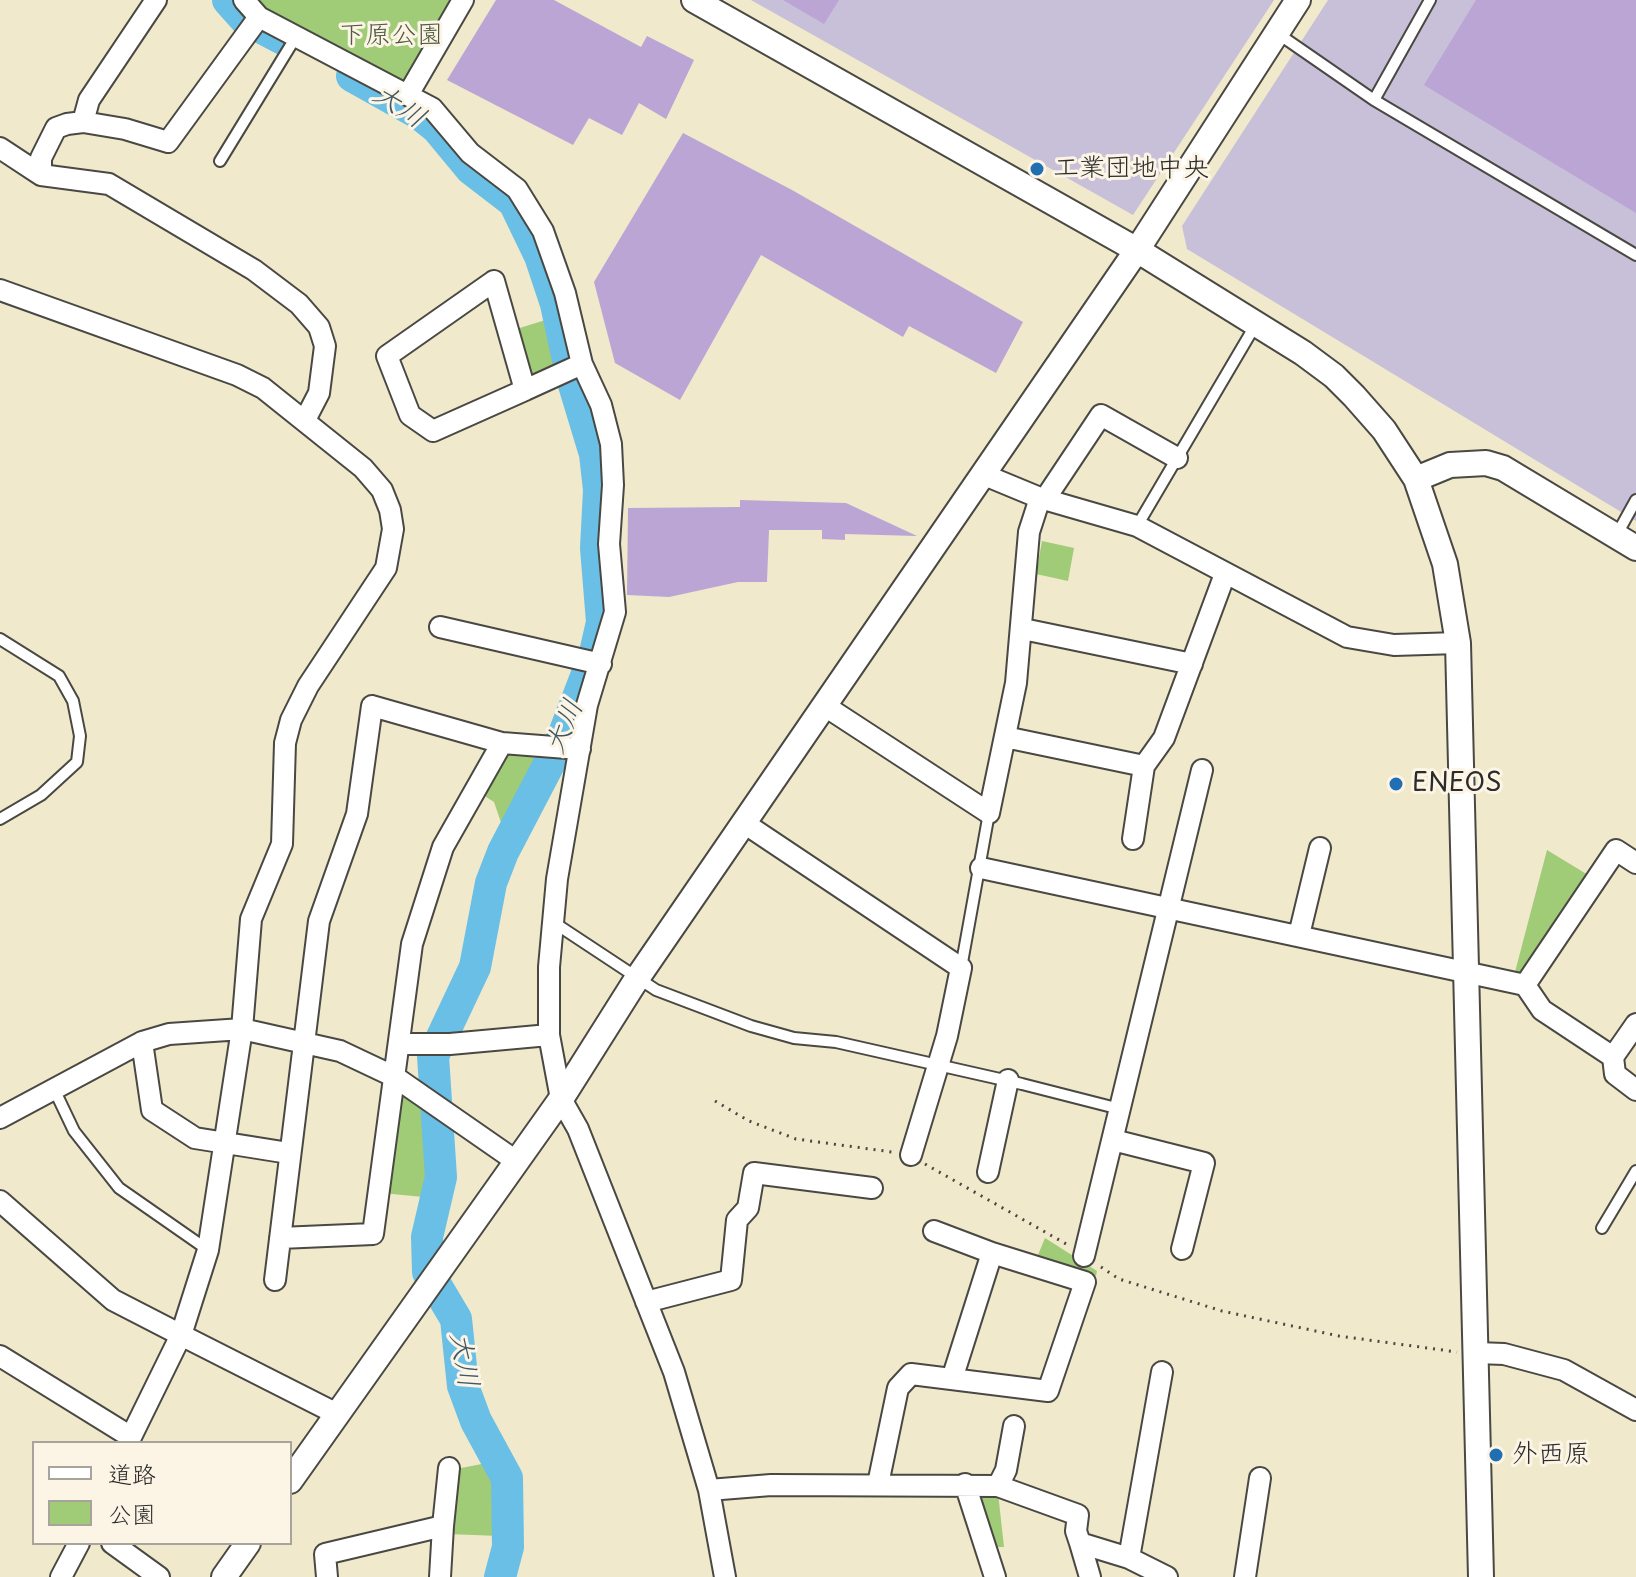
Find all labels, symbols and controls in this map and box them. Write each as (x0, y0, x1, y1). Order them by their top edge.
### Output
park label: 下原公園 (339, 20, 443, 52)
water label: 大川 (366, 78, 432, 136)
place label: 工業団地中央 (1053, 153, 1209, 185)
marker: 工業団地中央 (1028, 160, 1046, 178)
water label: 大川 (539, 695, 591, 759)
place label: ENEOS (1412, 768, 1502, 800)
marker: ENEOS (1387, 775, 1405, 793)
water label: 大川 (442, 1330, 484, 1390)
place label: 外西原 (1512, 1439, 1590, 1471)
legend (32, 1441, 292, 1545)
marker: 外西原 (1487, 1446, 1505, 1464)
text: 道路 (108, 1455, 156, 1491)
text: 公園 (108, 1495, 156, 1531)

